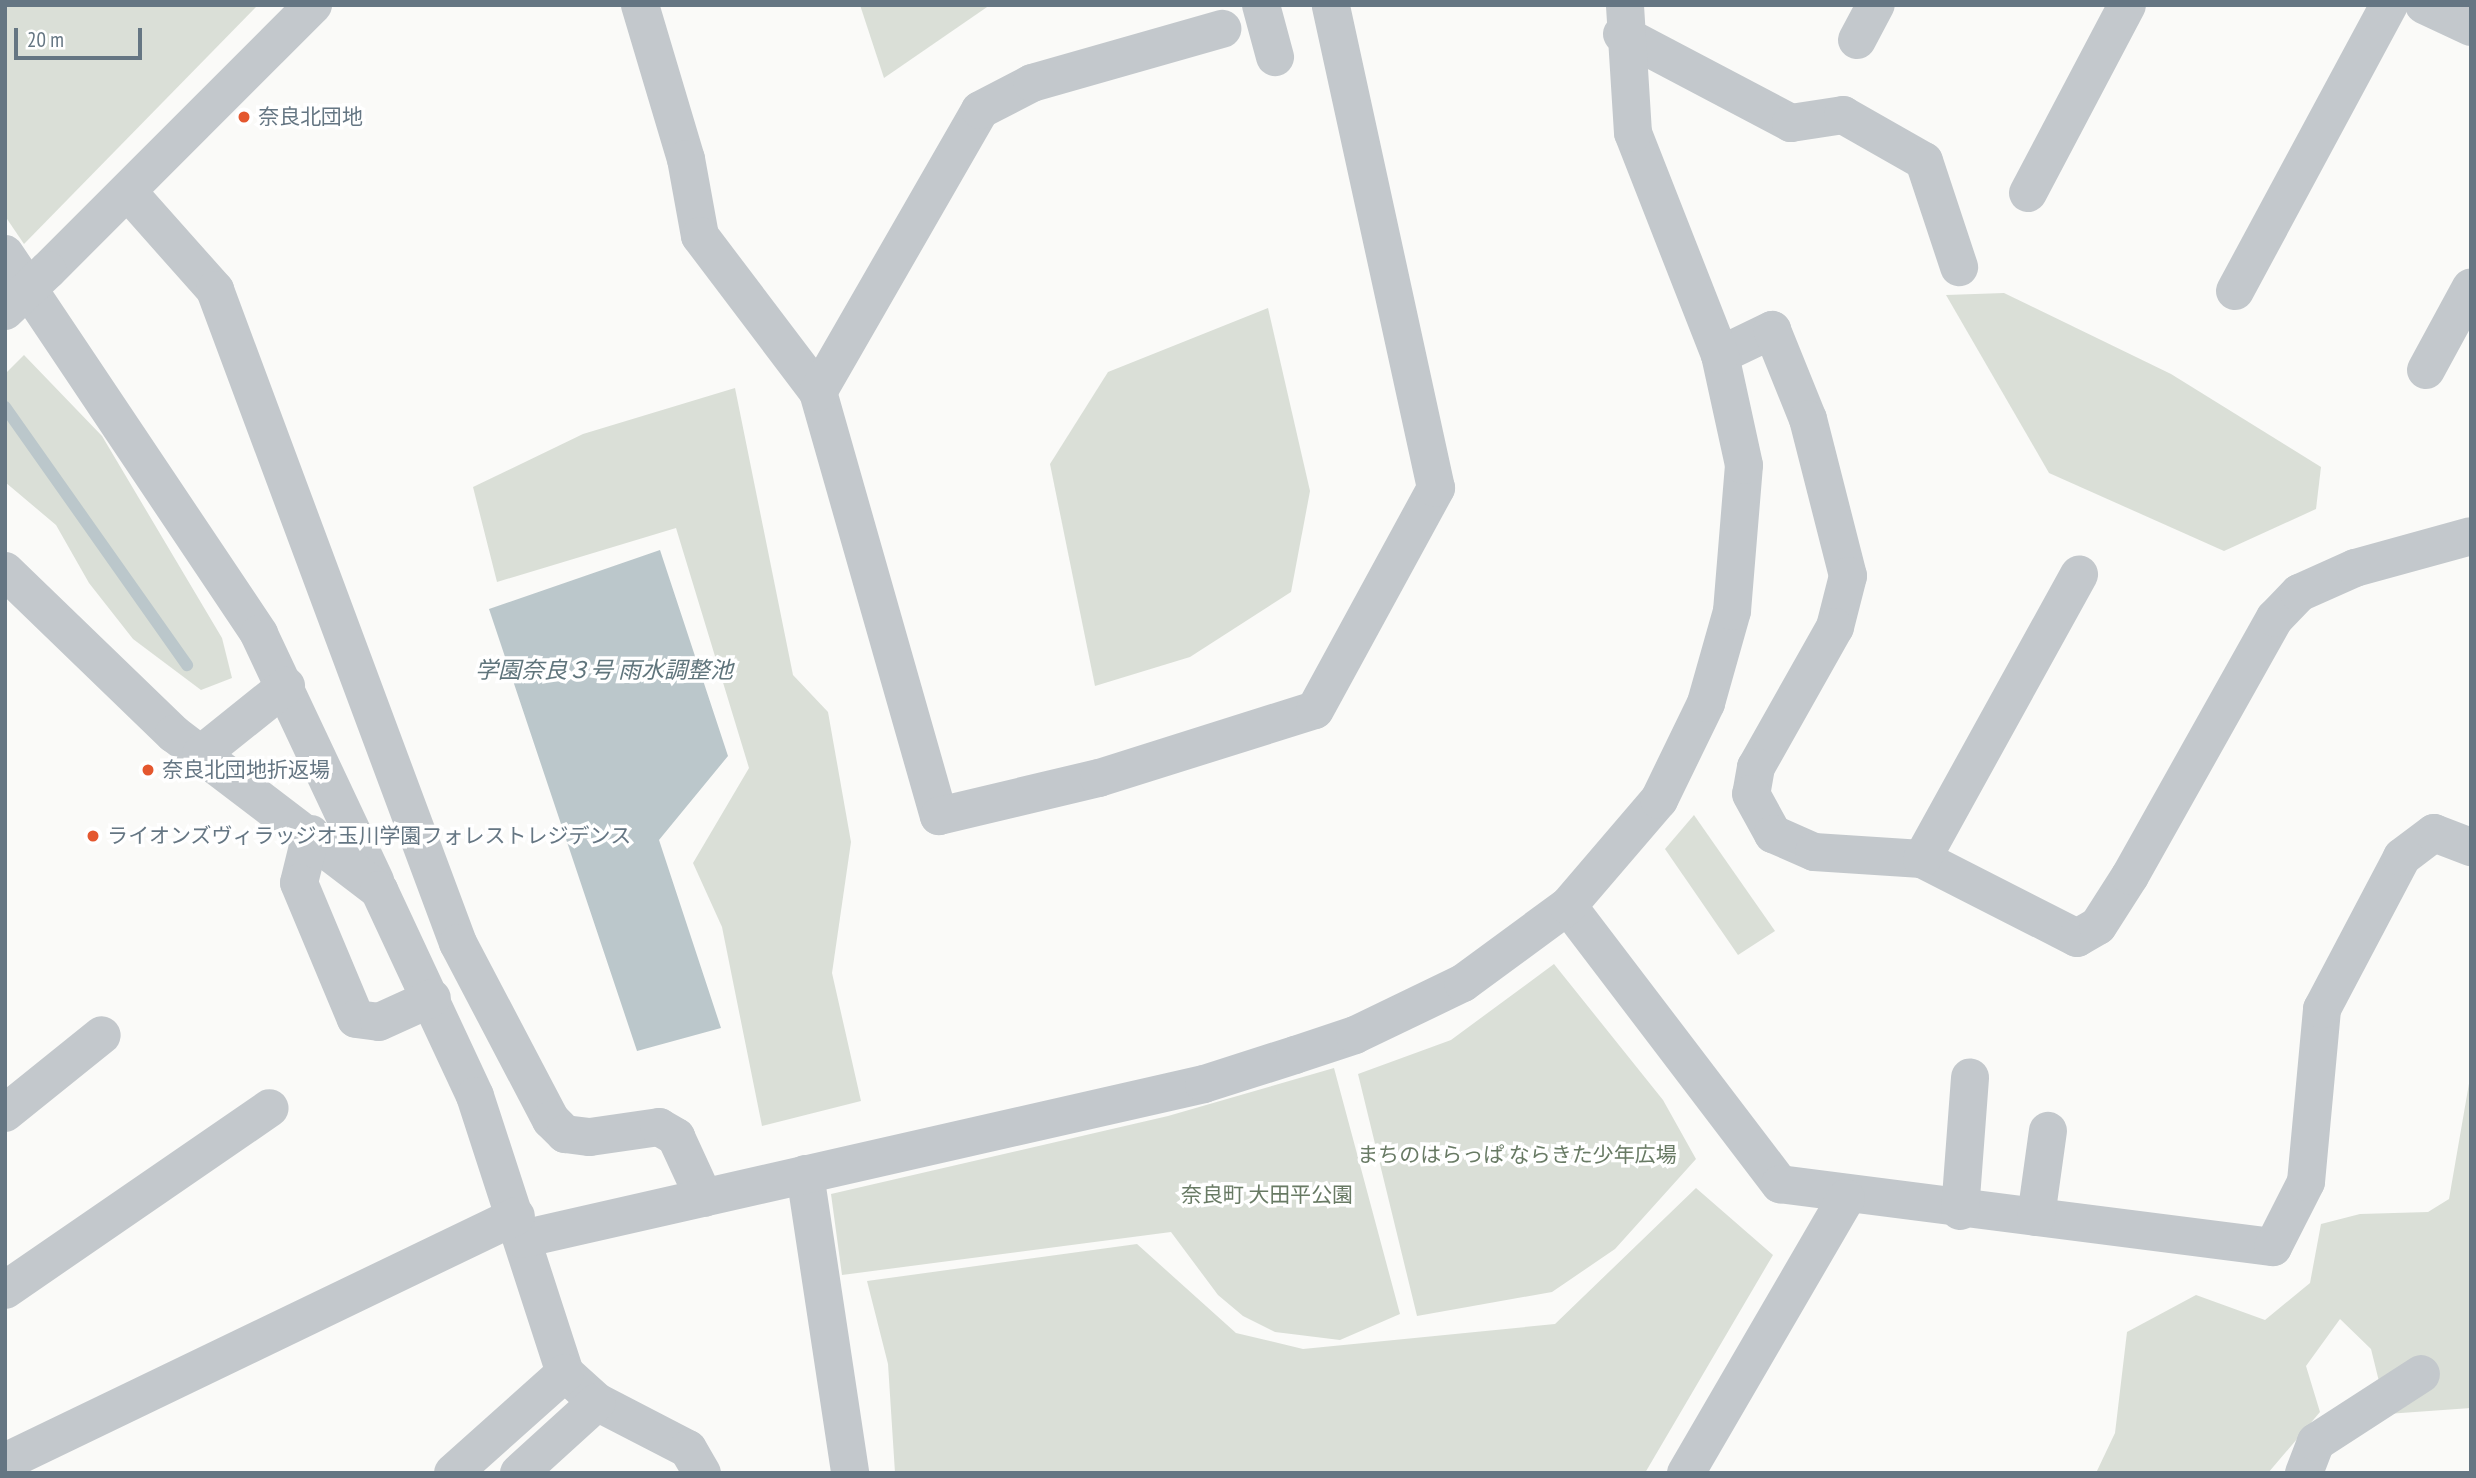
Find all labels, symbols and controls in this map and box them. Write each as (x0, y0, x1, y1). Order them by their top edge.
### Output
scale bar (18, 14, 145, 58)
text: 20 m (27, 26, 64, 53)
place label: 奈良北団地 (258, 104, 363, 130)
marker: 奈良北団地 (236, 109, 252, 125)
water label: 学園奈良３号 雨水調整池 (475, 656, 733, 684)
place label: 奈良北団地折返場 (162, 757, 330, 783)
marker: 奈良北団地折返場 (140, 762, 156, 778)
place label: ライオンズヴィラッジオ玉川学園フォレストレジデンス (107, 823, 632, 849)
marker: ライオンズヴィラッジオ玉川学園フォレストレジデンス (85, 828, 101, 844)
park label: まちのはらっぱ ならきた少年広場 (1357, 1142, 1677, 1168)
park label: 奈良町 大田平公園 (1181, 1182, 1353, 1208)

